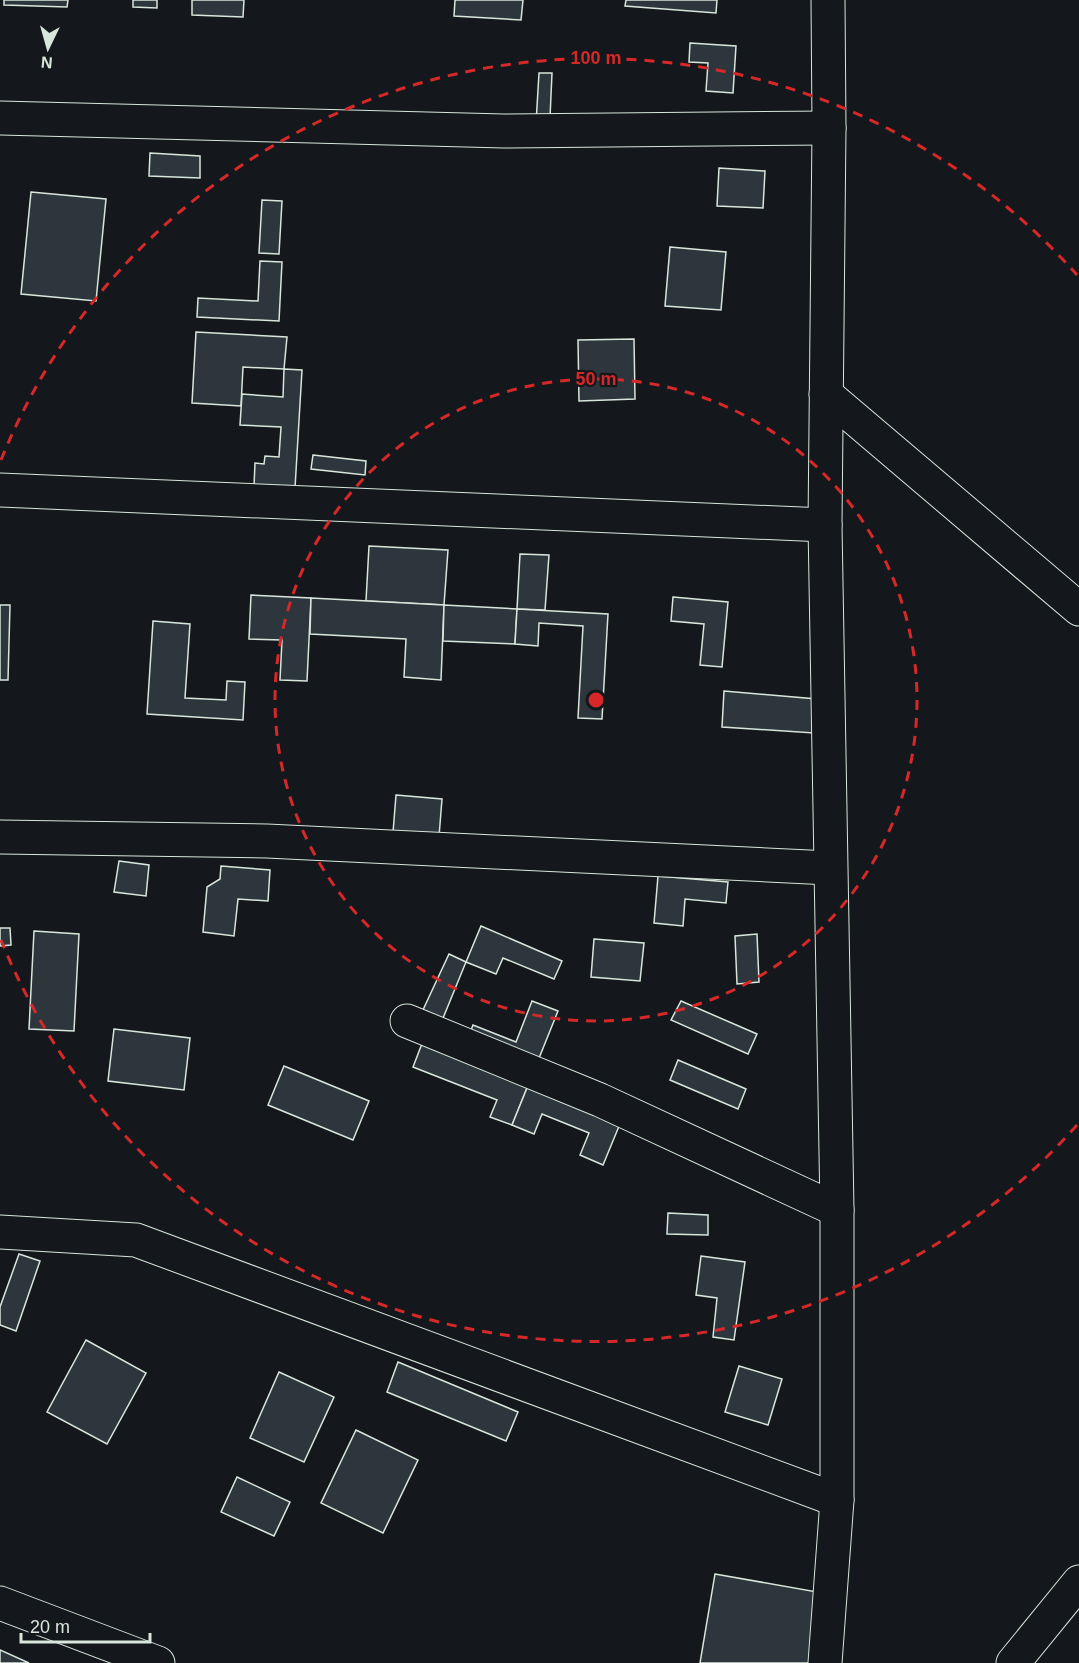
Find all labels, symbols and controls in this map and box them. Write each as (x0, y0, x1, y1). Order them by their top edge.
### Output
north arrow (18, 18, 78, 78)
text: 100 m (570, 48, 622, 68)
text: N (40, 53, 53, 71)
text: 50 m (575, 369, 617, 389)
centre of rings (586, 690, 606, 710)
scale bar (21, 1606, 150, 1644)
text: 20 m (30, 1617, 70, 1637)

